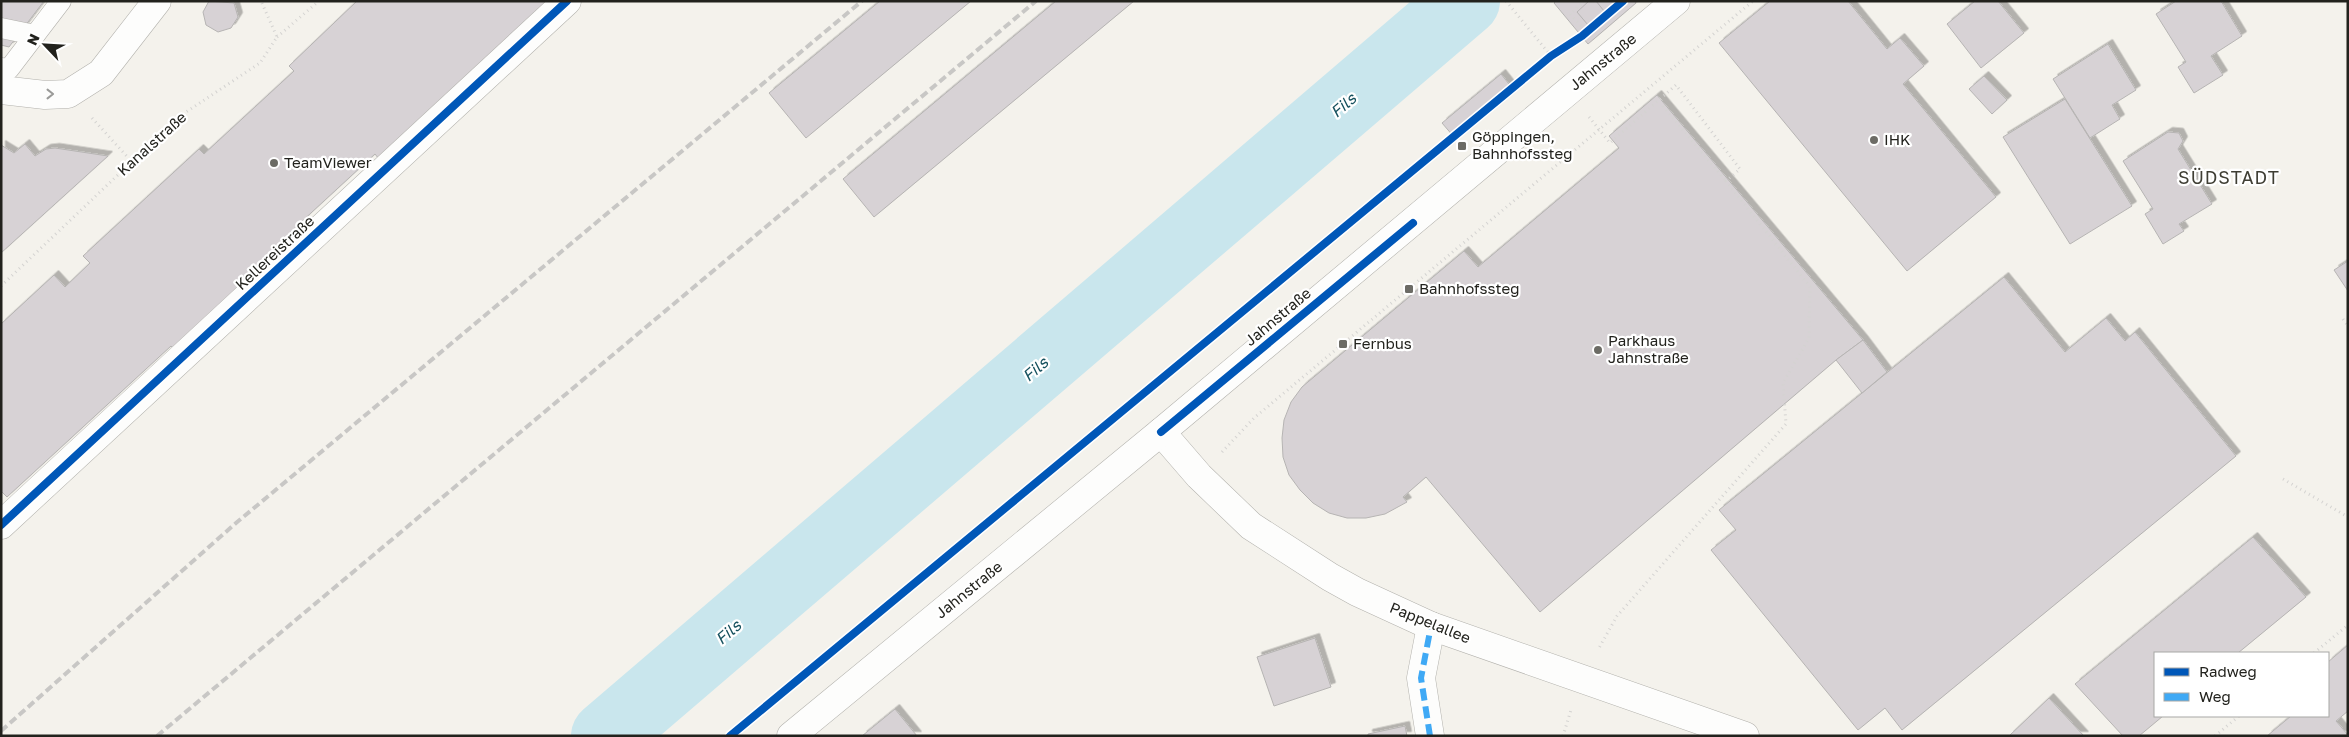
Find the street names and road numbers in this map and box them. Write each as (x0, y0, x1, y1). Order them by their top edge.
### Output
street label: Jahnstraße (1565, 29, 1640, 94)
street label: Kanalstraße (113, 107, 190, 179)
street label: Kellereistraße (231, 211, 318, 293)
street label: Jahnstraße (1241, 283, 1314, 349)
street label: Jahnstraße (931, 557, 1006, 622)
street label: Pappelallee (1387, 598, 1474, 647)

